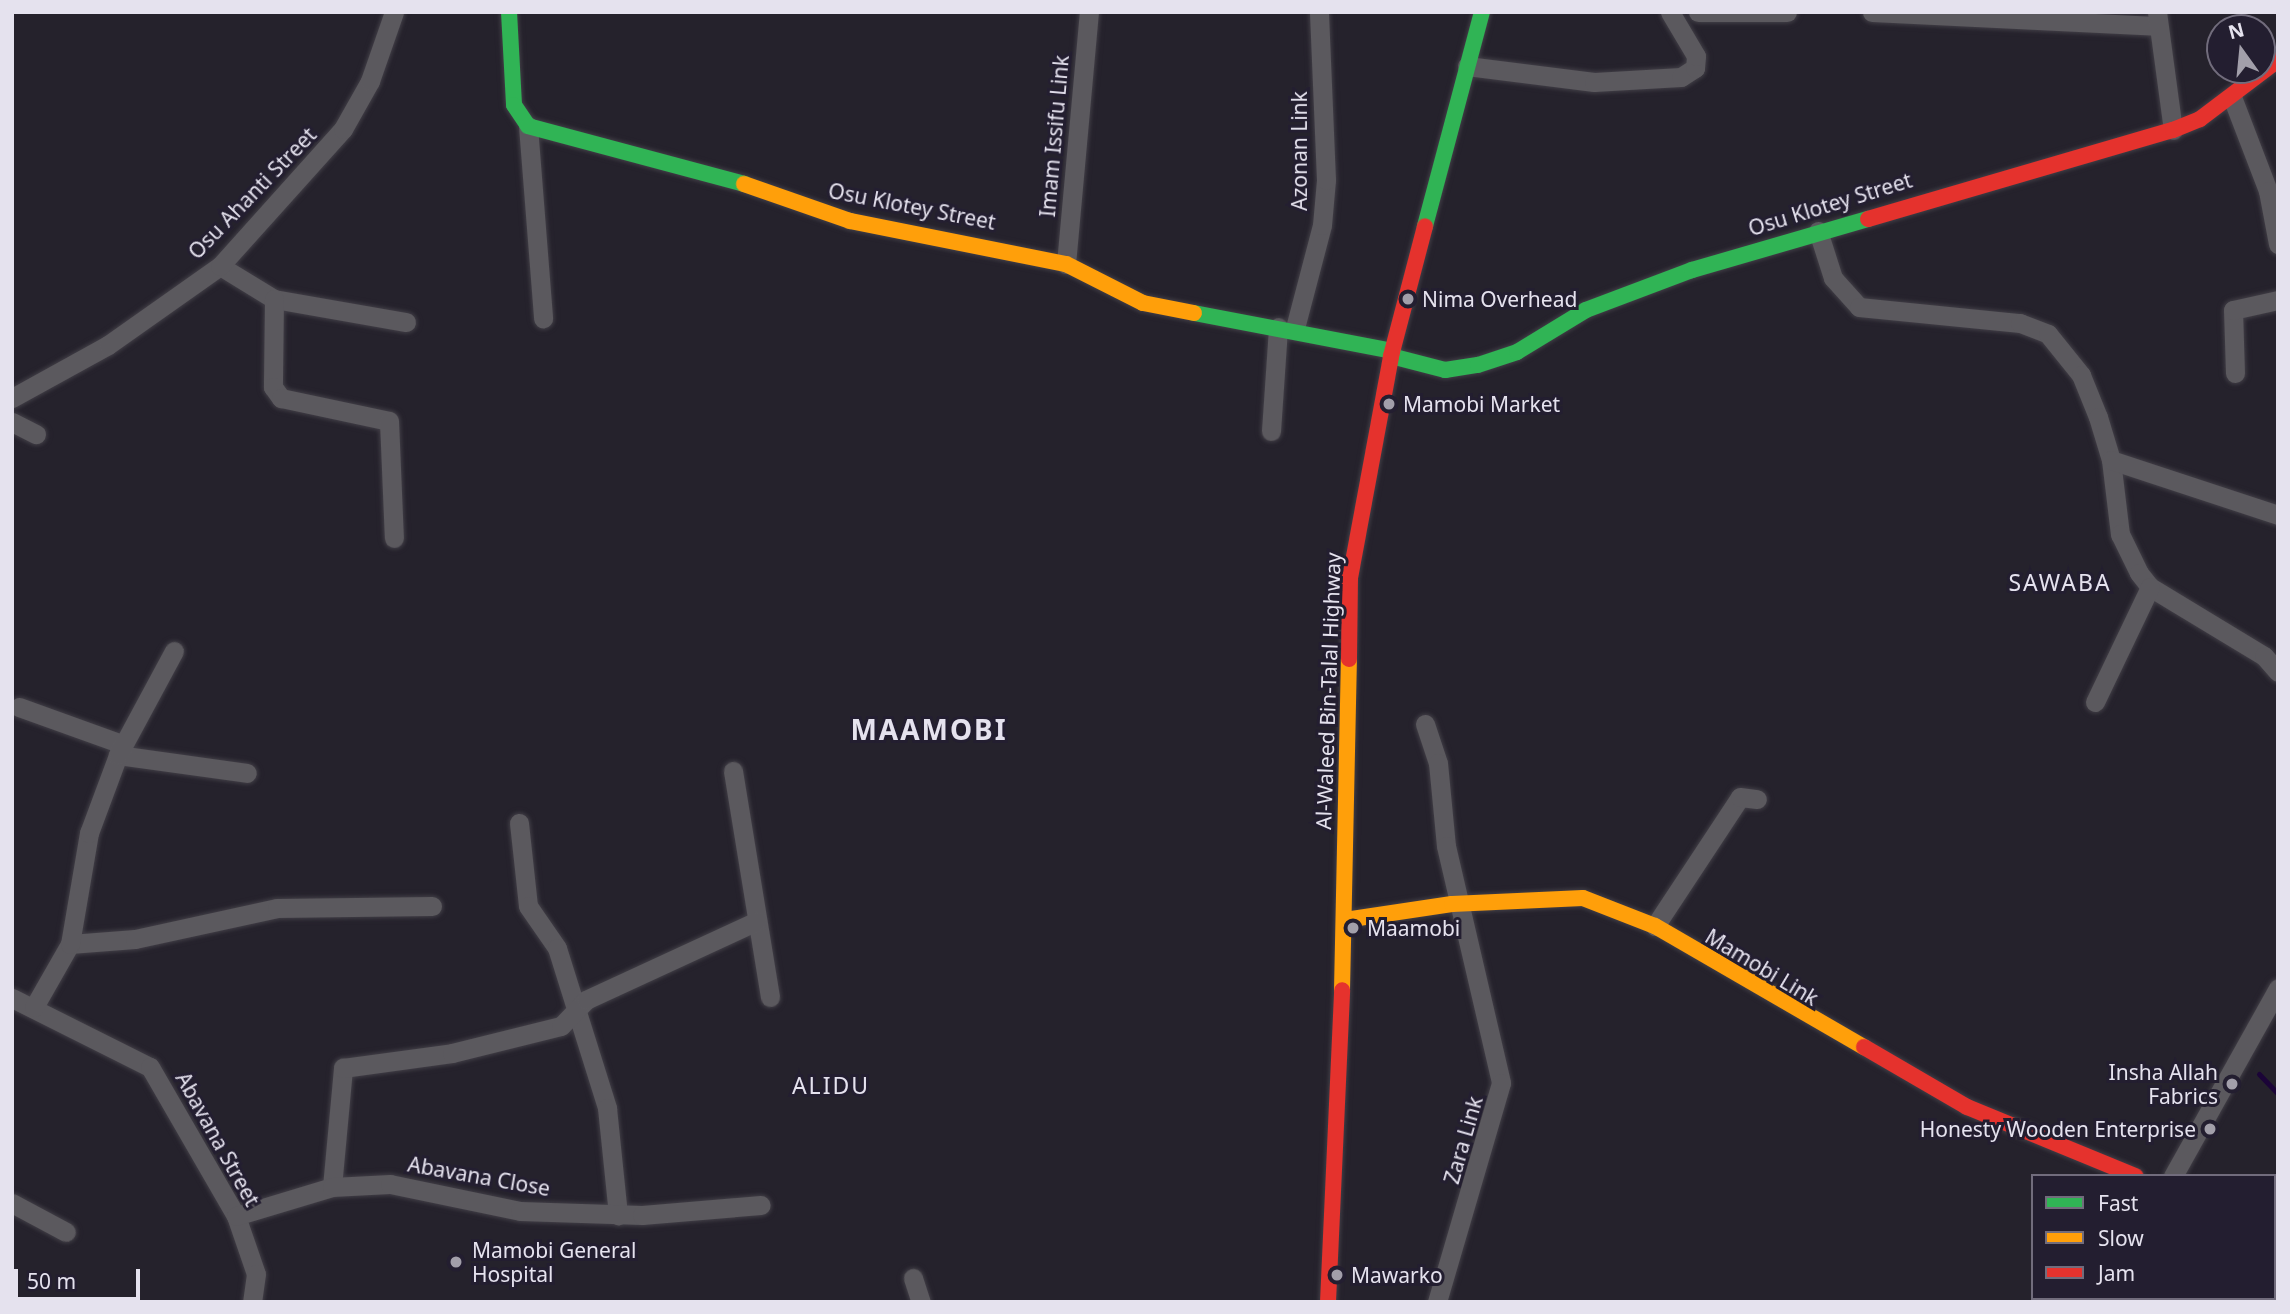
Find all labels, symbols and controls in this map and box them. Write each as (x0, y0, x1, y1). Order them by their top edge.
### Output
north arrow (2206, 14, 2276, 84)
text: N (2225, 16, 2247, 45)
street label: Imam Issifu Link (1034, 54, 1074, 218)
street label: Azonan Link (1286, 91, 1312, 211)
street label: Osu Ahanti Street (183, 122, 321, 264)
street label: Osu Klotey Street (1745, 167, 1915, 241)
street label: Osu Klotey Street (826, 177, 998, 235)
place label: Nima Overhead (1422, 286, 1577, 312)
marker: Nima Overhead (1400, 291, 1416, 307)
place label: Mamobi Market (1403, 391, 1560, 417)
marker: Mamobi Market (1381, 396, 1397, 412)
street label: Al-Waleed Bin-Talal Highway (1311, 552, 1345, 830)
district label: SAWABA (2009, 568, 2111, 596)
district label: MAAMOBI (851, 712, 1007, 746)
place label: Maamobi (1367, 915, 1460, 941)
marker: Maamobi (1345, 920, 1361, 936)
street label: Mamobi Link (1701, 923, 1823, 1011)
place label: Insha Allah Fabrics (2109, 1059, 2218, 1109)
street label: Abavana Street (171, 1068, 265, 1210)
district label: ALIDU (793, 1071, 869, 1099)
marker: Insha Allah Fabrics (2224, 1076, 2240, 1092)
street label: Zara Link (1438, 1093, 1488, 1187)
place label: Honesty Wooden Enterprise (1920, 1116, 2196, 1142)
marker: Honesty Wooden Enterprise (2202, 1121, 2218, 1137)
street label: Abavana Close (406, 1151, 552, 1201)
legend (2031, 1174, 2276, 1300)
text: Fast (2098, 1189, 2138, 1217)
text: Slow (2098, 1224, 2144, 1252)
place label: Mamobi General Hospital (472, 1237, 636, 1287)
marker: Mamobi General Hospital (446, 1252, 466, 1272)
scale bar (18, 1254, 144, 1298)
text: Jam (2098, 1259, 2135, 1287)
place label: Mawarko (1351, 1262, 1443, 1288)
text: 50 m (27, 1267, 76, 1295)
marker: Mawarko (1329, 1267, 1345, 1283)

